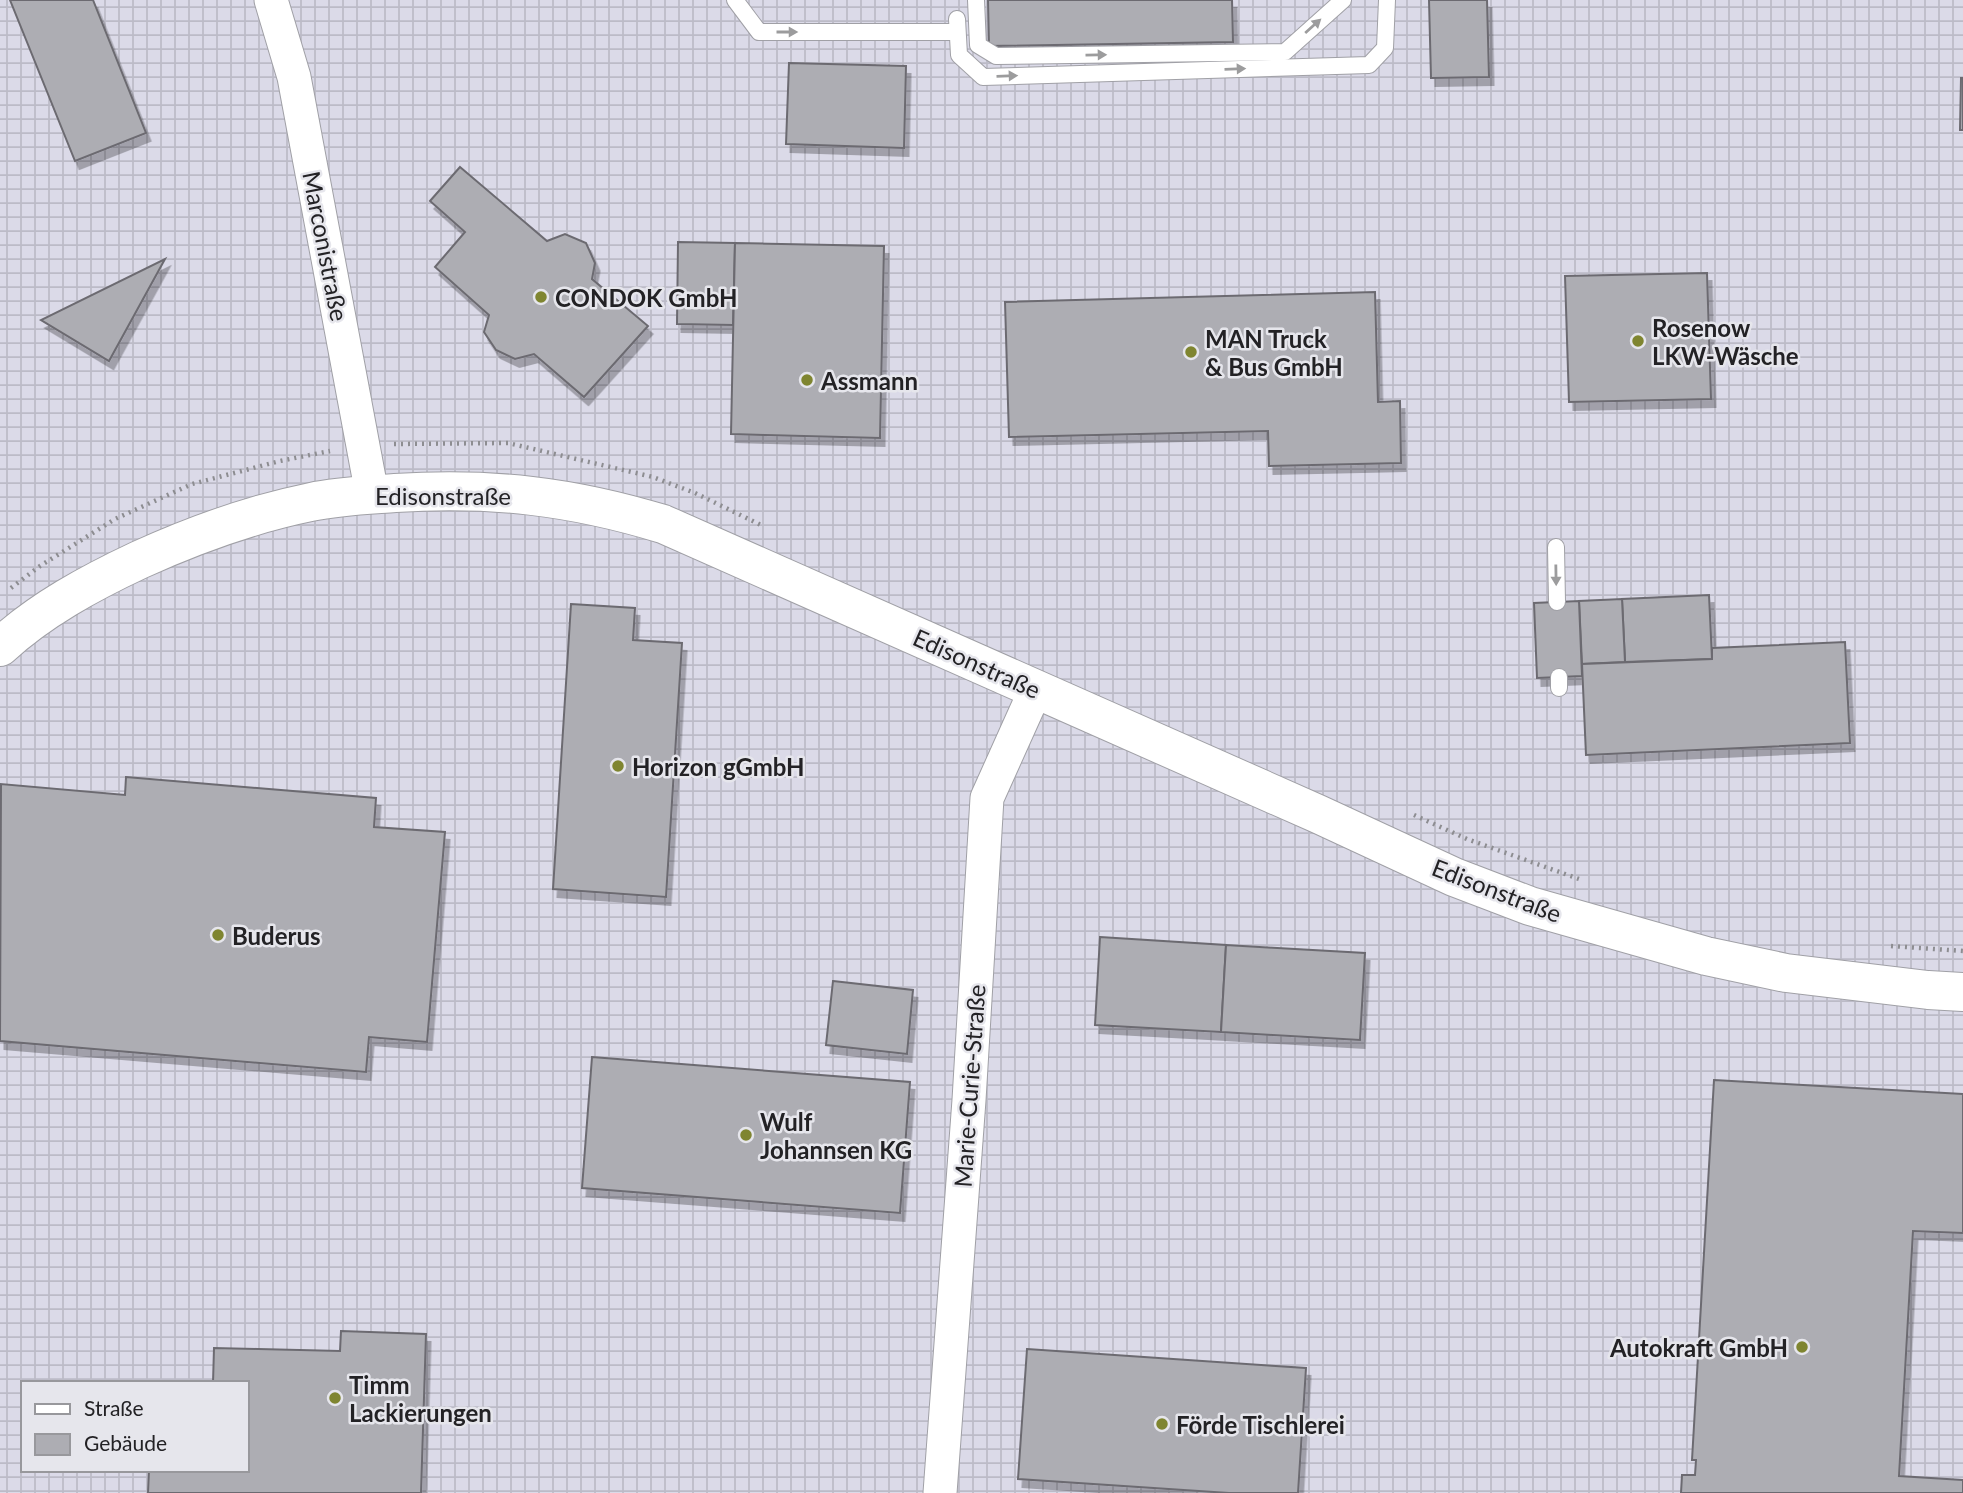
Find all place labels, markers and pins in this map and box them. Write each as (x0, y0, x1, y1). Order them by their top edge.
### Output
place label: CONDOK GmbH (555, 283, 737, 312)
marker: CONDOK GmbH (533, 289, 549, 305)
place label: Rosenow LKW-Wäsche (1652, 313, 1799, 370)
place label: MAN Truck & Bus GmbH (1205, 324, 1343, 381)
marker: Rosenow LKW-Wäsche (1630, 333, 1646, 349)
marker: MAN Truck & Bus GmbH (1183, 344, 1199, 360)
place label: Assmann (820, 366, 918, 395)
marker: Assmann (799, 372, 815, 388)
place label: Horizon gGmbH (632, 752, 805, 781)
marker: Horizon gGmbH (610, 758, 626, 774)
place label: Buderus (232, 921, 321, 950)
marker: Buderus (210, 927, 226, 943)
place label: Wulf Johannsen KG (760, 1107, 912, 1164)
marker: Wulf Johannsen KG (738, 1127, 754, 1143)
place label: Autokraft GmbH (1609, 1333, 1788, 1362)
marker: Autokraft GmbH (1794, 1339, 1810, 1355)
place label: Timm Lackierungen (349, 1370, 492, 1427)
marker: Timm Lackierungen (327, 1390, 343, 1406)
place label: Förde Tischlerei (1176, 1410, 1345, 1439)
marker: Förde Tischlerei (1154, 1416, 1170, 1432)

